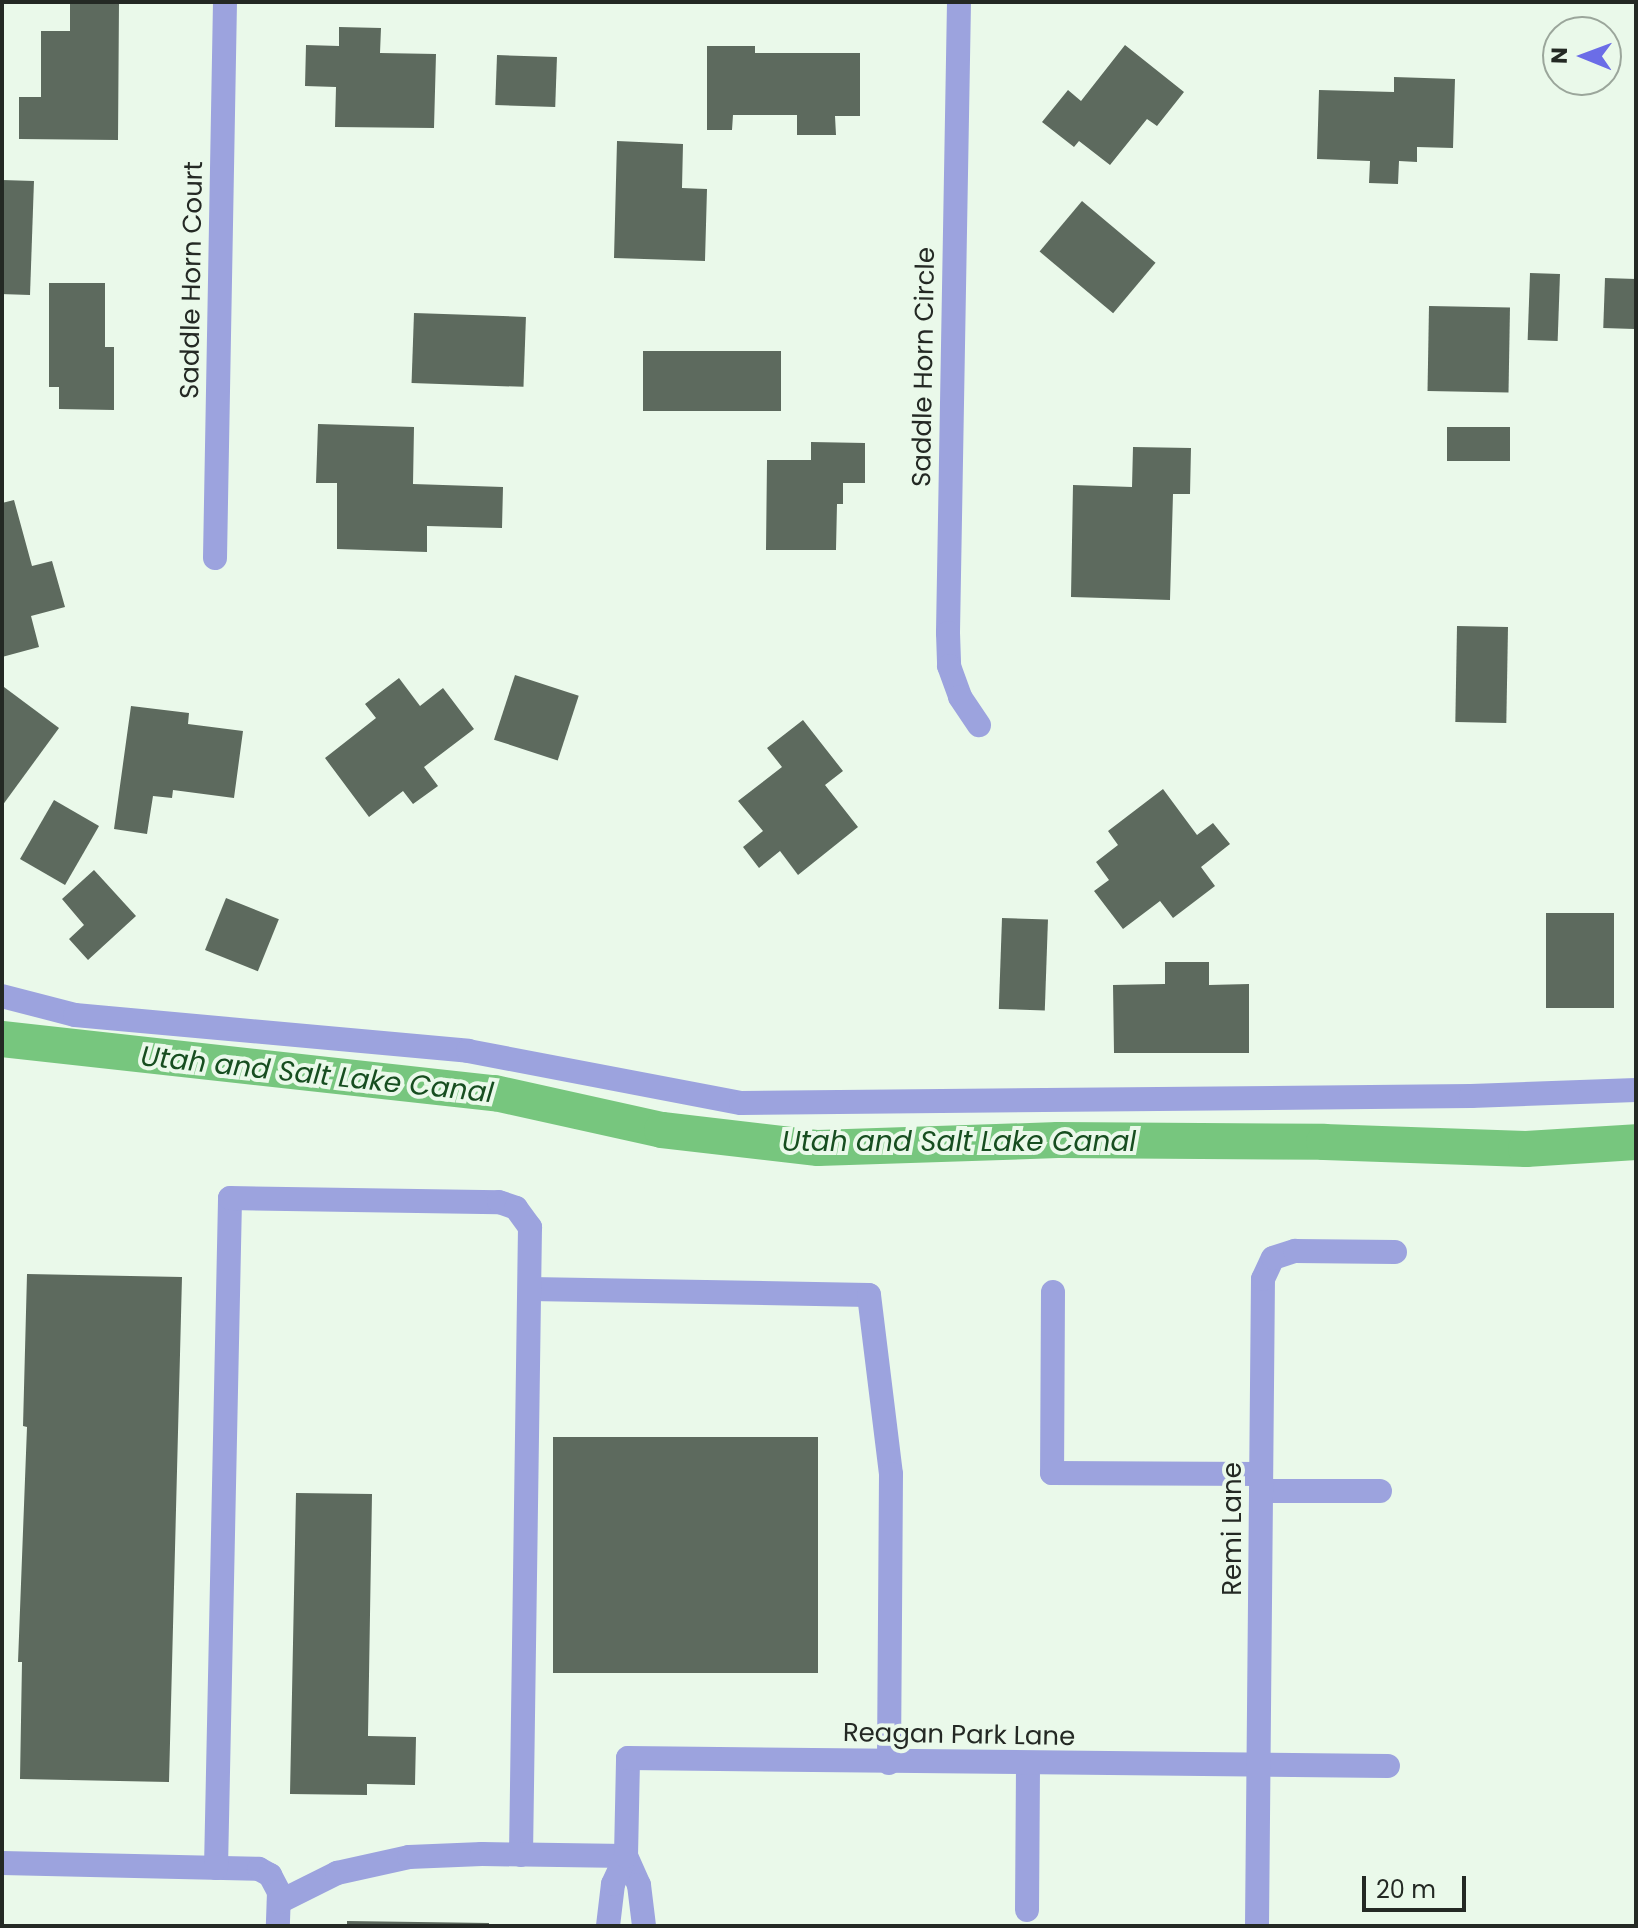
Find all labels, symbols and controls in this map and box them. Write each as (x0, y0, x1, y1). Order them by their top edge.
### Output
north arrow (1542, 16, 1622, 96)
text: N (1544, 47, 1575, 64)
street label: Saddle Horn Court (174, 161, 210, 399)
street label: Saddle Horn Circle (906, 247, 942, 487)
water label: Utah and Salt Lake Canal (139, 1040, 495, 1110)
water label: Utah and Salt Lake Canal (782, 1125, 1136, 1159)
street label: Remi Lane (1217, 1462, 1249, 1596)
street label: Reagan Park Lane (843, 1717, 1075, 1753)
scale bar (1366, 1860, 1470, 1910)
text: 20 m (1376, 1873, 1436, 1906)

